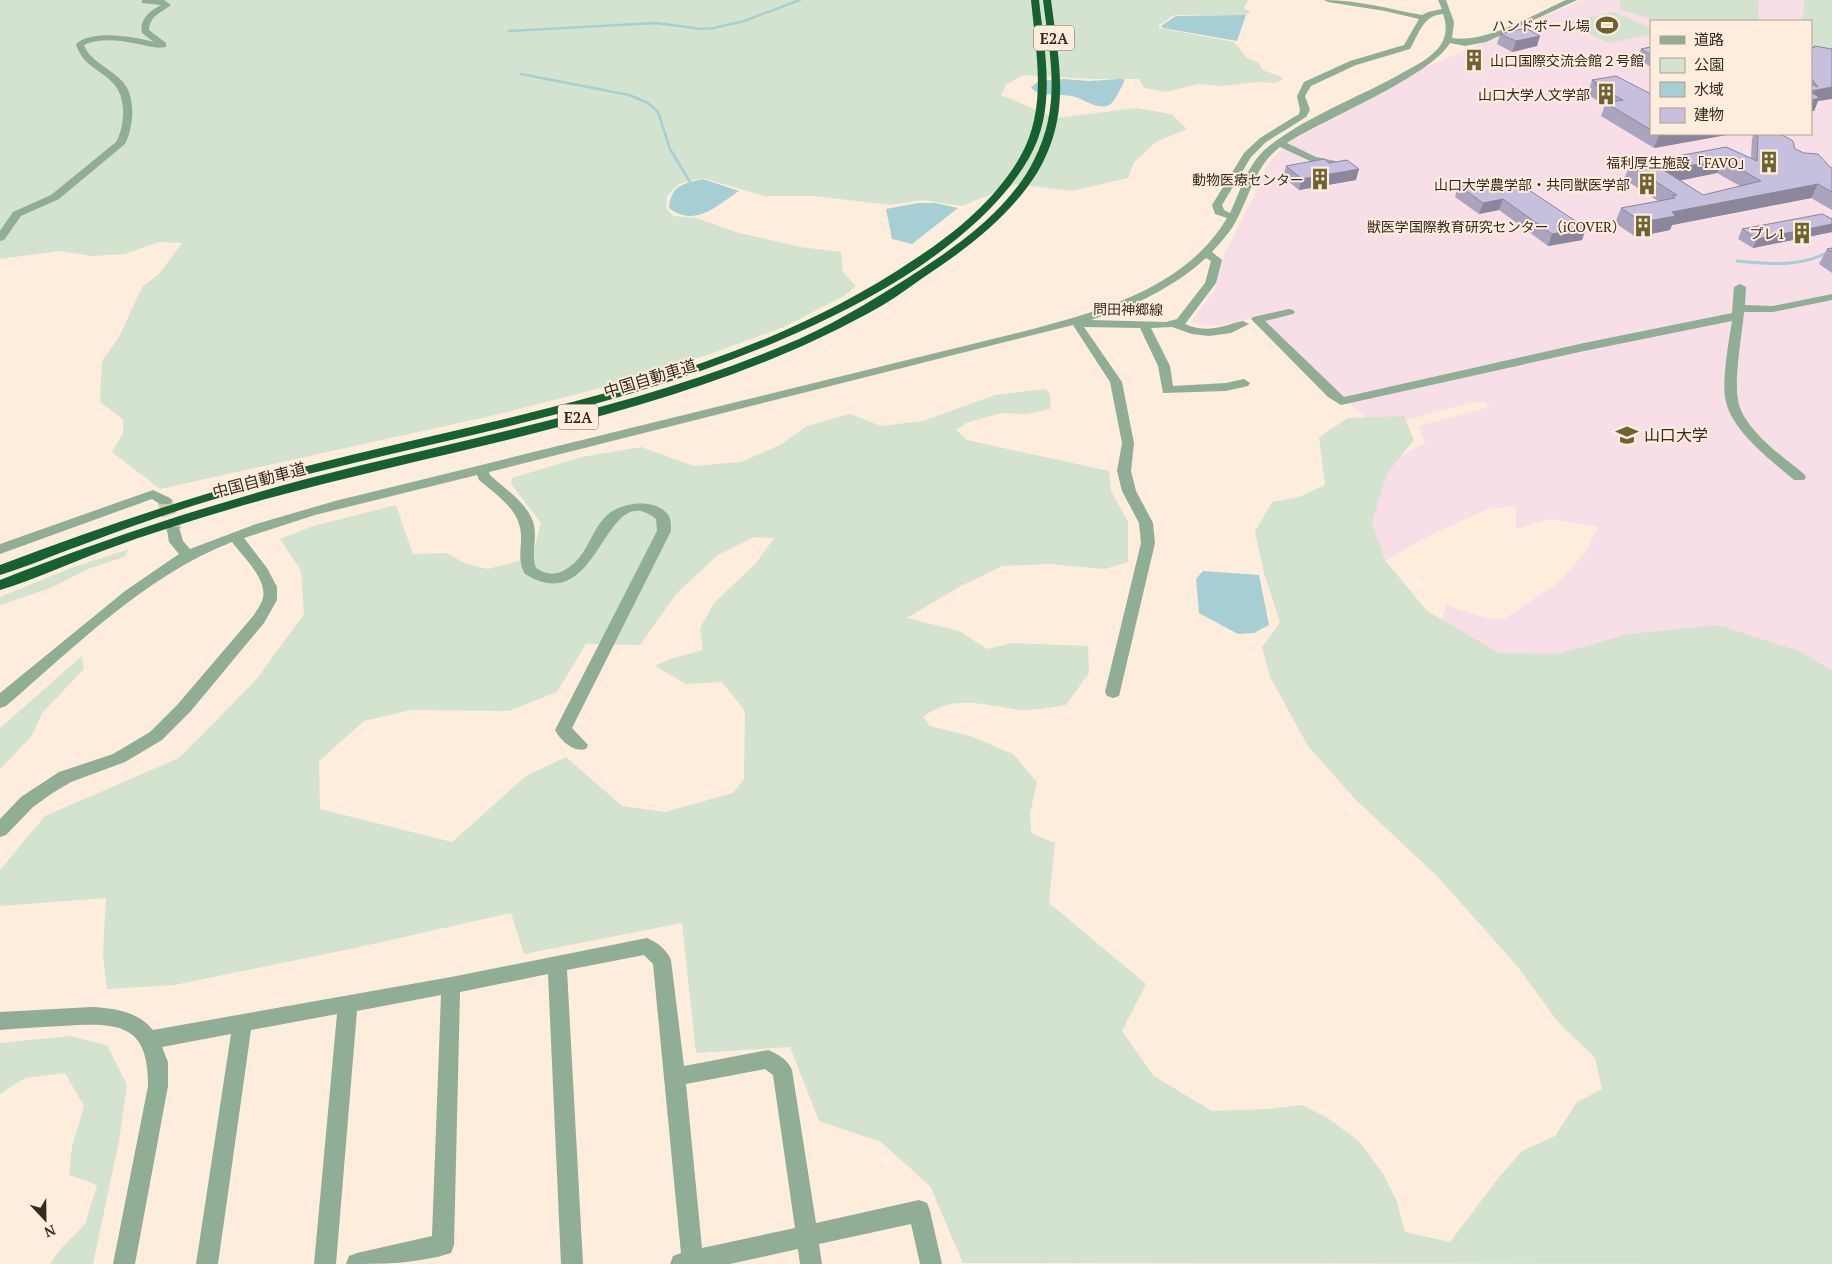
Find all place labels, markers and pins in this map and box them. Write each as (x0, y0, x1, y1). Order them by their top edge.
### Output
sports icon: ハンドボール場 (1594, 12, 1620, 38)
place label: ハンドボール場 (1492, 16, 1590, 35)
building icon: 山口国際交流会館２号館 (1461, 47, 1487, 73)
place label: 山口国際交流会館２号館 (1490, 51, 1644, 70)
building icon: 山口大学人文学部 (1593, 81, 1619, 107)
place label: 山口大学人文学部 (1478, 85, 1590, 104)
building icon: 福利厚生施設「FAVO」 (1756, 149, 1782, 175)
place label: 福利厚生施設「FAVO」 (1606, 153, 1752, 172)
building icon: 動物医療センター (1307, 166, 1333, 192)
place label: 動物医療センター (1192, 170, 1304, 189)
building icon: 山口大学農学部・共同獣医学部 (1634, 171, 1660, 197)
place label: 山口大学農学部・共同獣医学部 (1434, 175, 1630, 194)
building icon: 獣医学国際教育研究センター（iCOVER） (1630, 213, 1656, 239)
place label: 獣医学国際教育研究センター（iCOVER） (1367, 217, 1626, 236)
building icon: プレ1 (1789, 220, 1815, 246)
place label: プレ1 (1750, 224, 1785, 243)
school or university icon: 山口大学 (1614, 422, 1640, 448)
place label: 山口大学 (1644, 424, 1708, 446)

